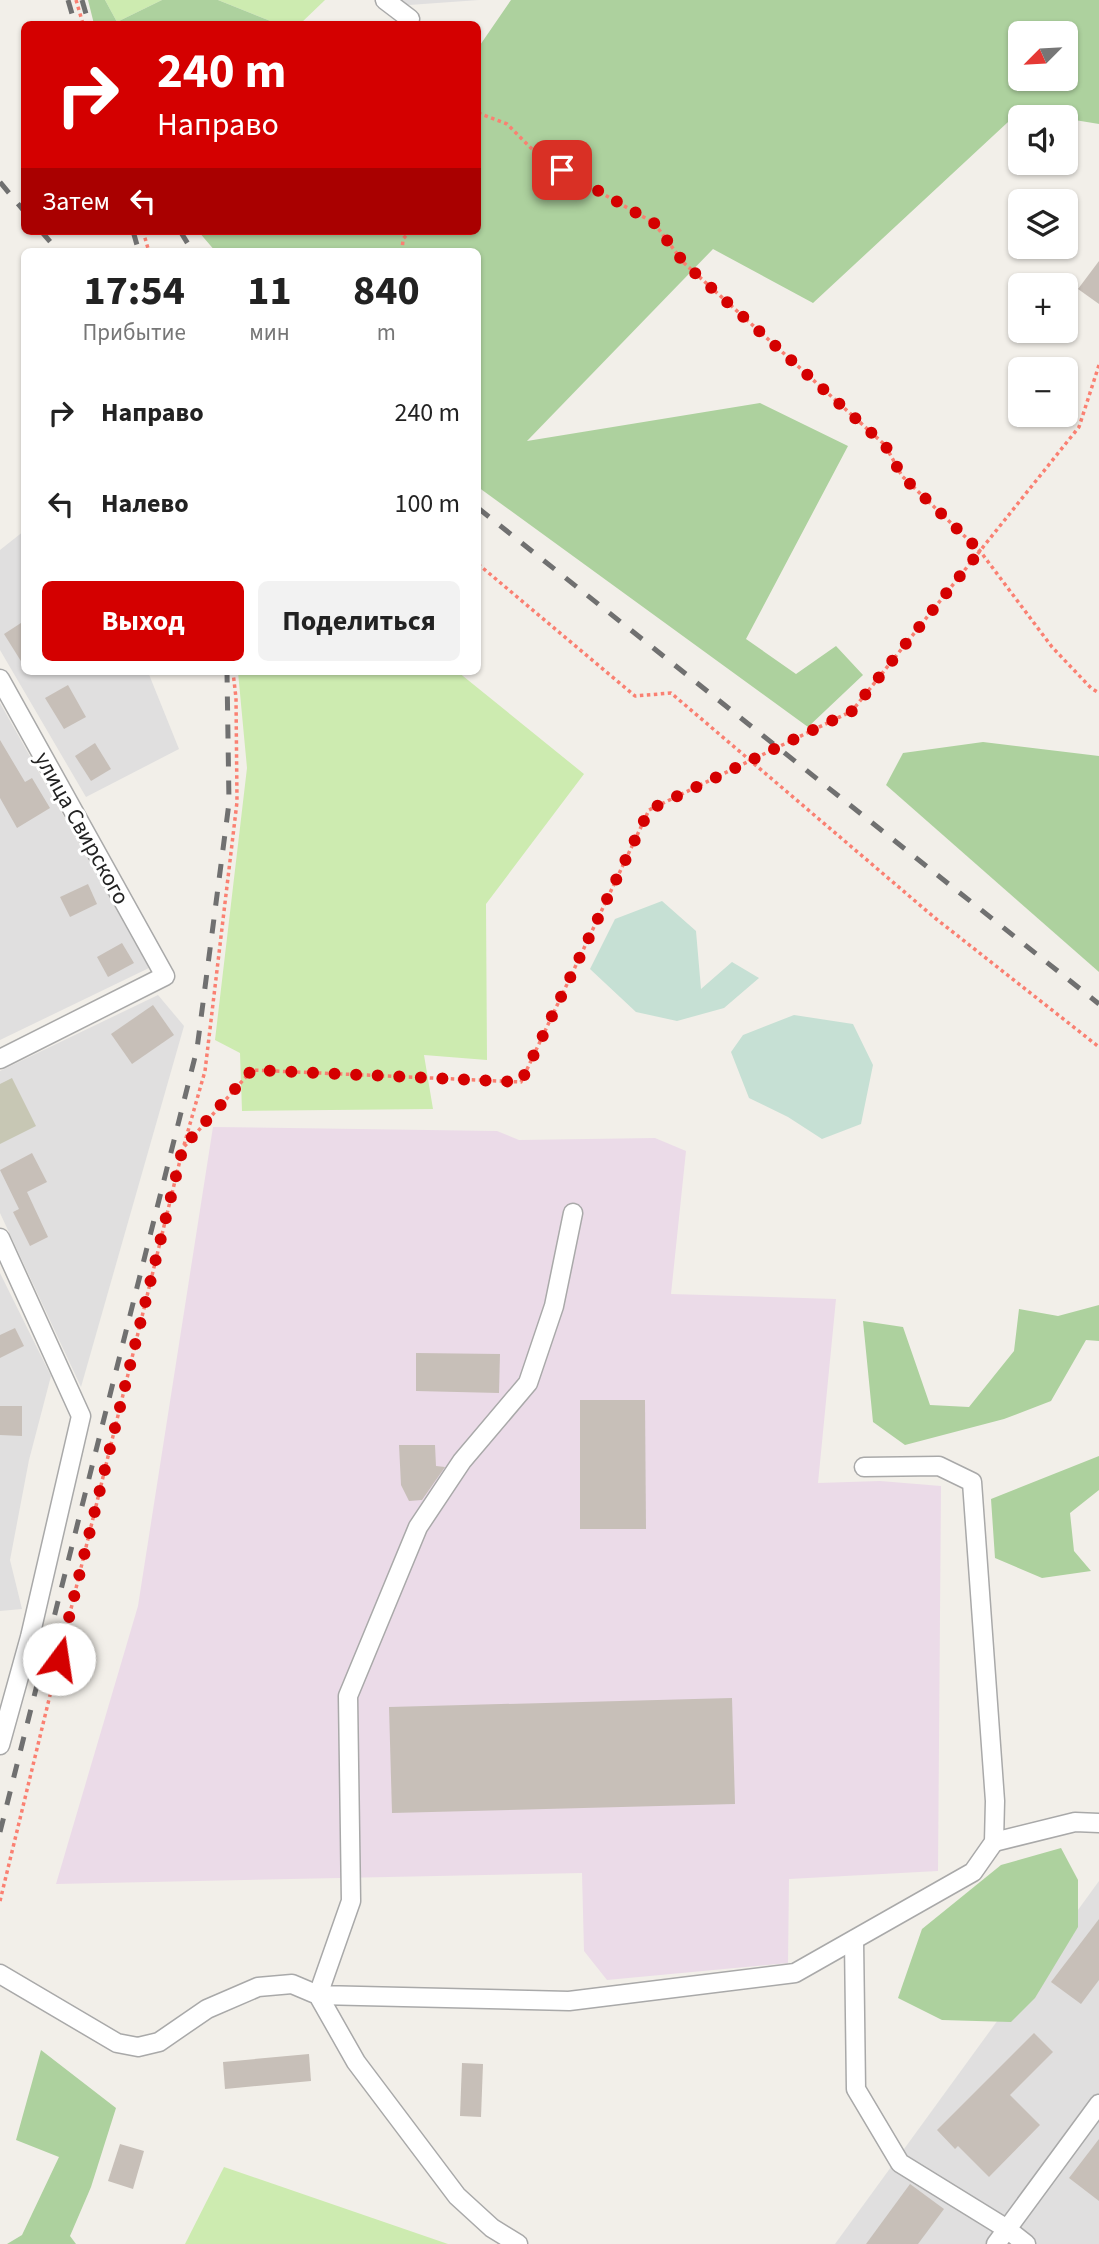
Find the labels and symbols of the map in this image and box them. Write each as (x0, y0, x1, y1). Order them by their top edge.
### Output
north arrow (1008, 21, 1078, 91)
pin (532, 140, 592, 200)
street label: улица Свирского (26, 746, 138, 910)
position arrow (22, 1622, 96, 1696)

